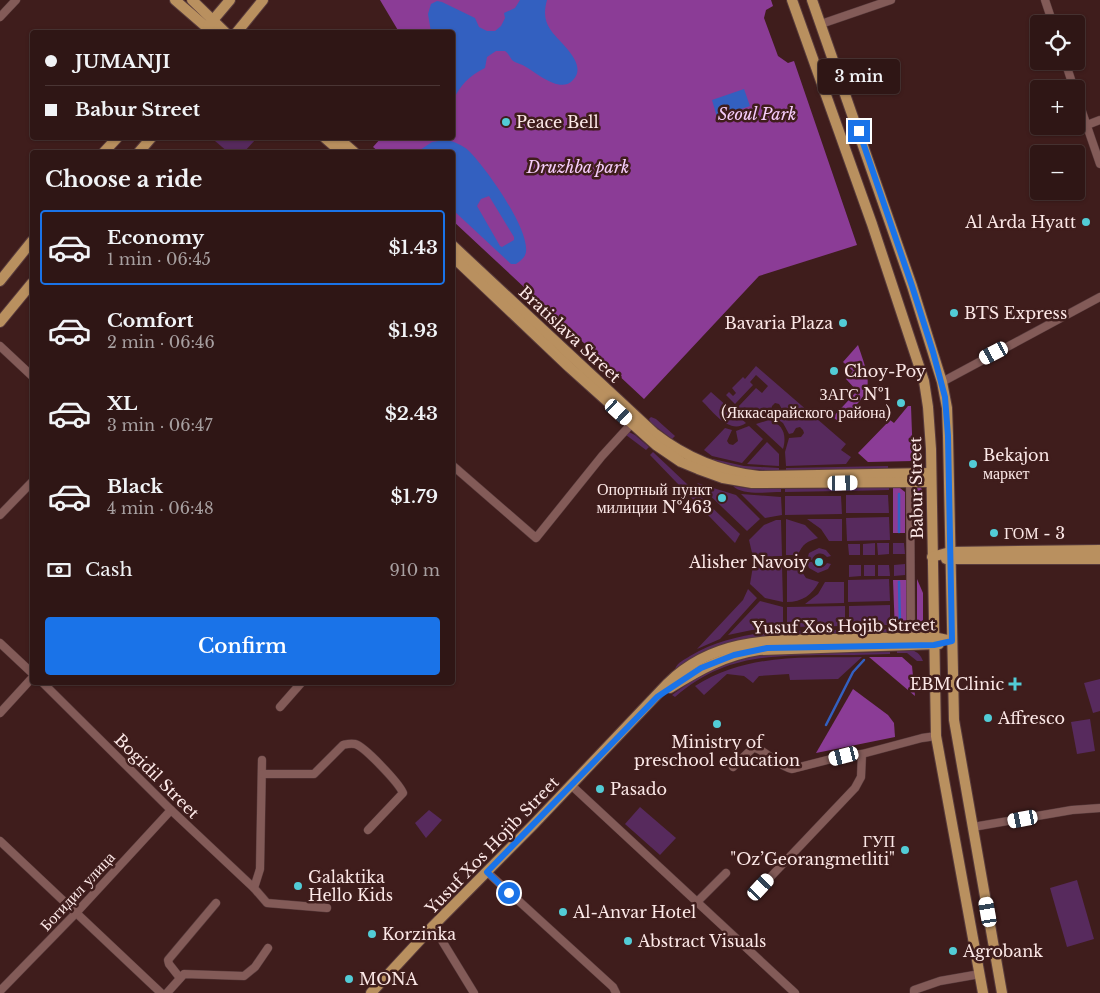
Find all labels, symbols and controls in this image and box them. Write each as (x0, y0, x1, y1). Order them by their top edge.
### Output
map controls (1030, 15, 1085, 200)
button: locate (1030, 15, 1085, 70)
text: JUMANJI (75, 50, 170, 73)
callout: 3 min (818, 58, 900, 94)
text: 3 min (834, 66, 884, 86)
button: + (1030, 80, 1085, 135)
text: Babur Street (75, 98, 200, 121)
park label: Seoul Park (718, 104, 796, 124)
place label: Peace Bell (516, 112, 599, 132)
marker: Peace Bell (500, 116, 512, 128)
route end (848, 120, 870, 142)
button: − (1030, 145, 1085, 200)
park label: Druzhba park (526, 157, 629, 177)
text: Choose a ride (45, 166, 202, 193)
place label: Al Arda Hyatt (964, 212, 1076, 232)
marker: Al Arda Hyatt (1080, 216, 1092, 228)
icon: car (47, 225, 92, 270)
text: Economy (107, 226, 204, 249)
text: $1.43 (388, 236, 438, 259)
text: 1 min · 06:45 (107, 249, 211, 269)
street label: Bratislava Street (515, 282, 625, 386)
place label: BTS Express (964, 303, 1067, 323)
marker: BTS Express (948, 307, 960, 319)
icon: car (47, 308, 92, 353)
text: Comfort (107, 309, 194, 332)
place label: Bavaria Plaza (725, 313, 833, 333)
marker: Bavaria Plaza (837, 317, 849, 329)
text: $1.93 (388, 319, 438, 342)
text: 2 min · 06:46 (107, 332, 215, 352)
car (977, 339, 1010, 367)
place label: Choy-Poy (844, 361, 927, 381)
marker: Choy-Poy (828, 365, 840, 377)
place label: ЗАГС №1 (Яккасарайского района) (721, 384, 891, 422)
icon: car (47, 391, 92, 436)
text: XL (107, 392, 137, 415)
car (602, 396, 635, 428)
marker: ЗАГС №1 (Яккасарайского района) (895, 397, 907, 409)
text: $2.43 (385, 402, 438, 425)
text: 3 min · 06:47 (107, 415, 213, 435)
street label: Babur Street (905, 437, 927, 539)
place label: Bekajon маркет (983, 445, 1050, 483)
marker: Bekajon маркет (967, 458, 979, 470)
icon: car (47, 474, 92, 519)
text: Black (107, 475, 163, 498)
car (827, 475, 858, 491)
place label: Опортный пункт милиции №463 (596, 479, 712, 517)
text: $1.79 (390, 485, 438, 508)
marker: Опортный пункт милиции №463 (716, 492, 728, 504)
text: 4 min · 06:48 (107, 498, 214, 518)
place label: ГОМ - 3 (1004, 523, 1065, 543)
marker: ГОМ - 3 (988, 527, 1000, 539)
place label: Alisher Navoiy (688, 552, 810, 572)
icon: cash (45, 556, 73, 584)
marker: Alisher Navoiy (813, 556, 825, 568)
text: Cash (85, 558, 132, 581)
text: 910 m (389, 560, 440, 580)
street label: Yusuf Xos Hojib Street (751, 614, 936, 638)
button: Confirm (45, 617, 440, 675)
place label: EBM Clinic (910, 674, 1004, 694)
marker: EBM Clinic (1008, 677, 1022, 691)
place label: Affresco (997, 708, 1065, 728)
marker: Affresco (982, 712, 994, 724)
marker: Ministry of preschool education (711, 718, 723, 730)
street label: Bogidil Street (110, 729, 204, 823)
place label: Ministry of preschool education (634, 732, 800, 770)
car (827, 745, 860, 767)
street label: Yusuf Xos Hojib Street (420, 772, 563, 919)
place label: Pasado (610, 779, 667, 799)
marker: Pasado (594, 783, 606, 795)
car (1006, 809, 1039, 829)
place label: ГУП "Oz’Georangmetliti" (730, 831, 895, 869)
marker: ГУП "Oz’Georangmetliti" (899, 844, 911, 856)
street label: Богидил улица (35, 847, 119, 935)
place label: Galaktika Hello Kids (308, 867, 393, 905)
car (745, 871, 776, 903)
marker: Galaktika Hello Kids (292, 880, 304, 892)
route start (498, 882, 520, 904)
car (978, 896, 997, 928)
place label: Al-Anvar Hotel (572, 902, 696, 922)
marker: Al-Anvar Hotel (557, 906, 569, 918)
place label: Korzinka (382, 924, 456, 944)
marker: Korzinka (366, 928, 378, 940)
place label: Abstract Visuals (637, 931, 766, 951)
marker: Abstract Visuals (622, 935, 634, 947)
place label: Agrobank (962, 941, 1043, 961)
marker: Agrobank (947, 945, 959, 957)
place label: MONA (359, 969, 418, 989)
marker: MONA (343, 973, 355, 985)

